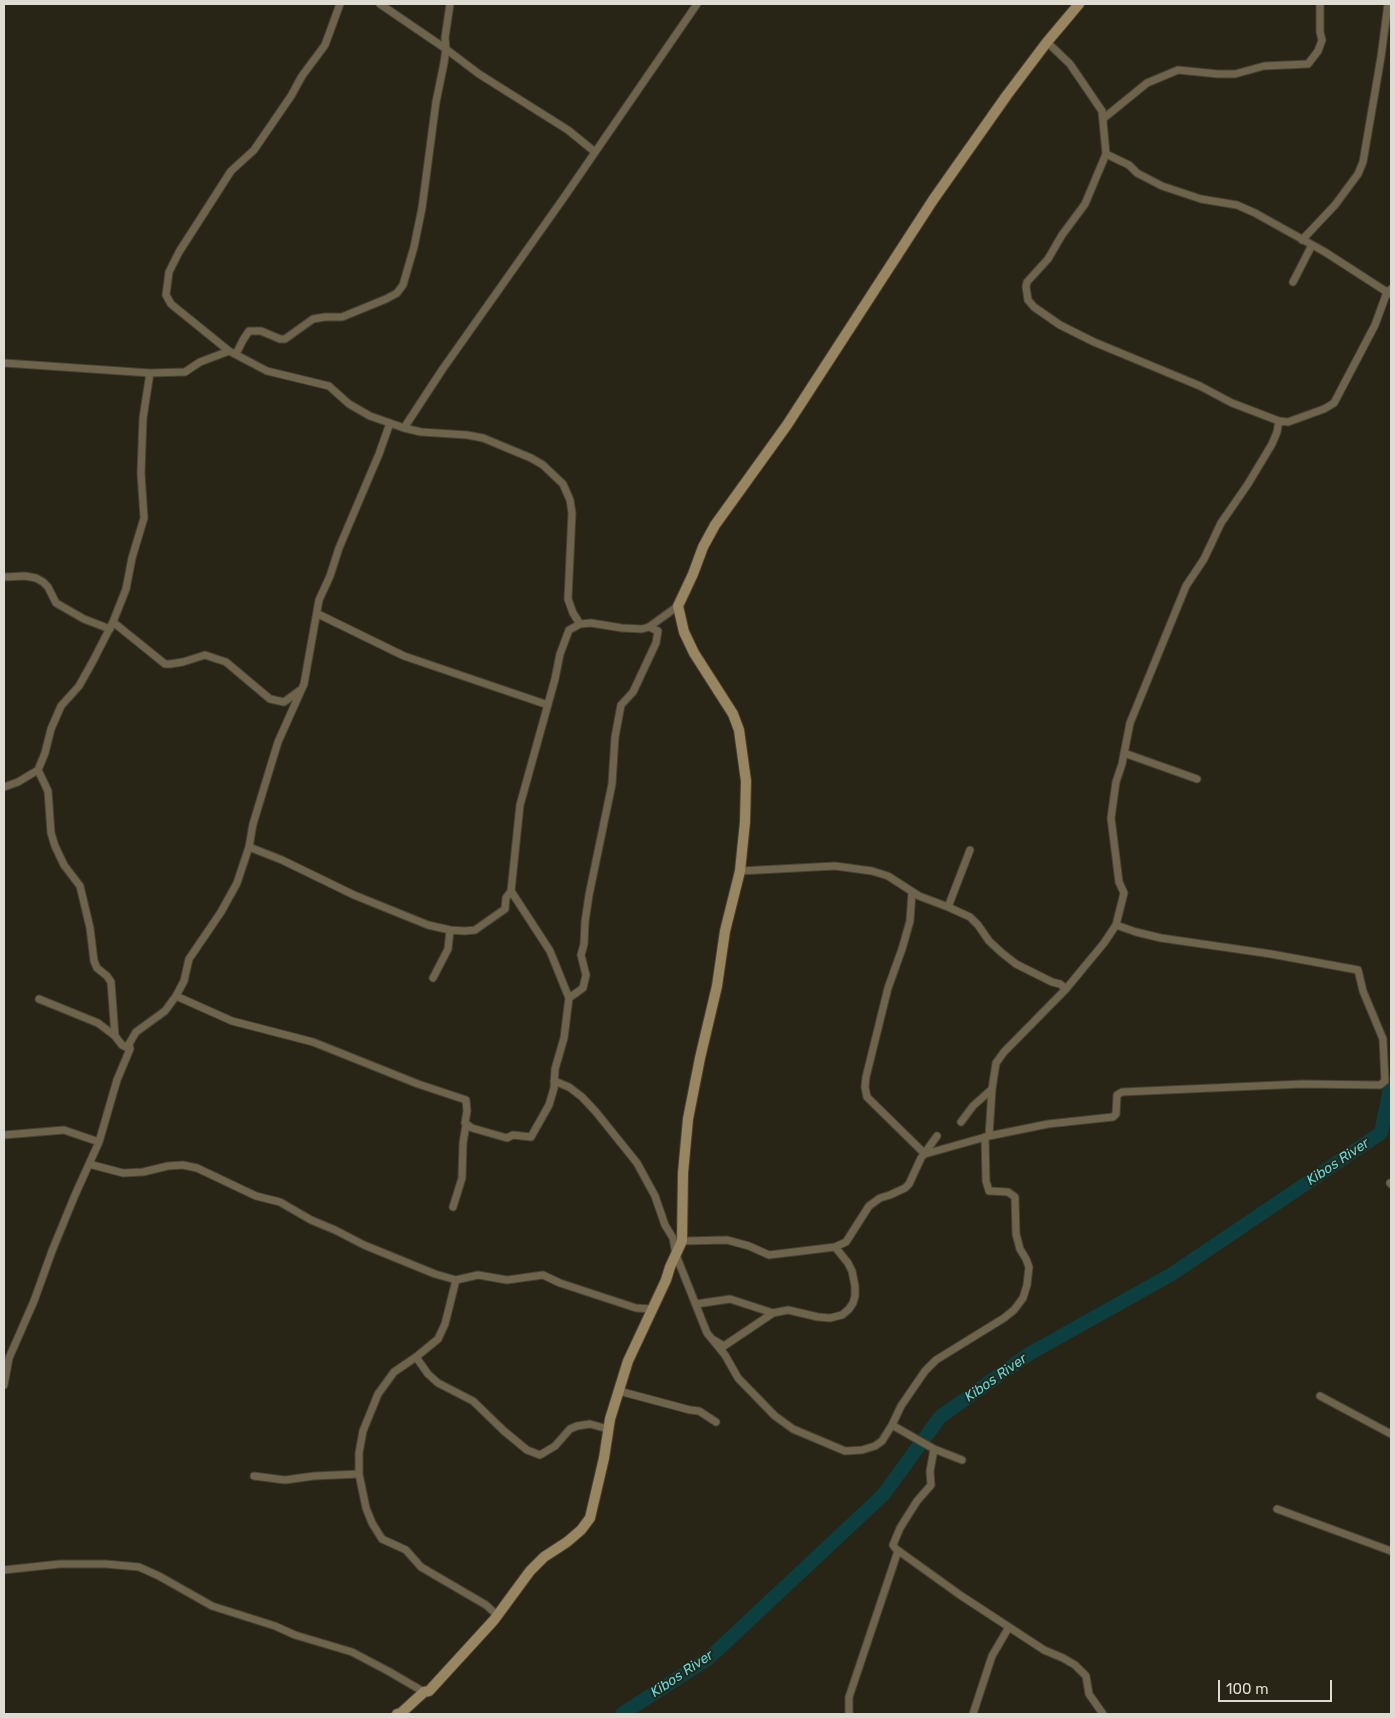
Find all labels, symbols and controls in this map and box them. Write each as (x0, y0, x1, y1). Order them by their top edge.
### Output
water label: Kibos River (1303, 1135, 1373, 1189)
water label: Kibos River (962, 1350, 1030, 1406)
water label: Kibos River (647, 1647, 717, 1701)
scale bar (1220, 1670, 1334, 1702)
text: 100 m (1226, 1680, 1268, 1698)

